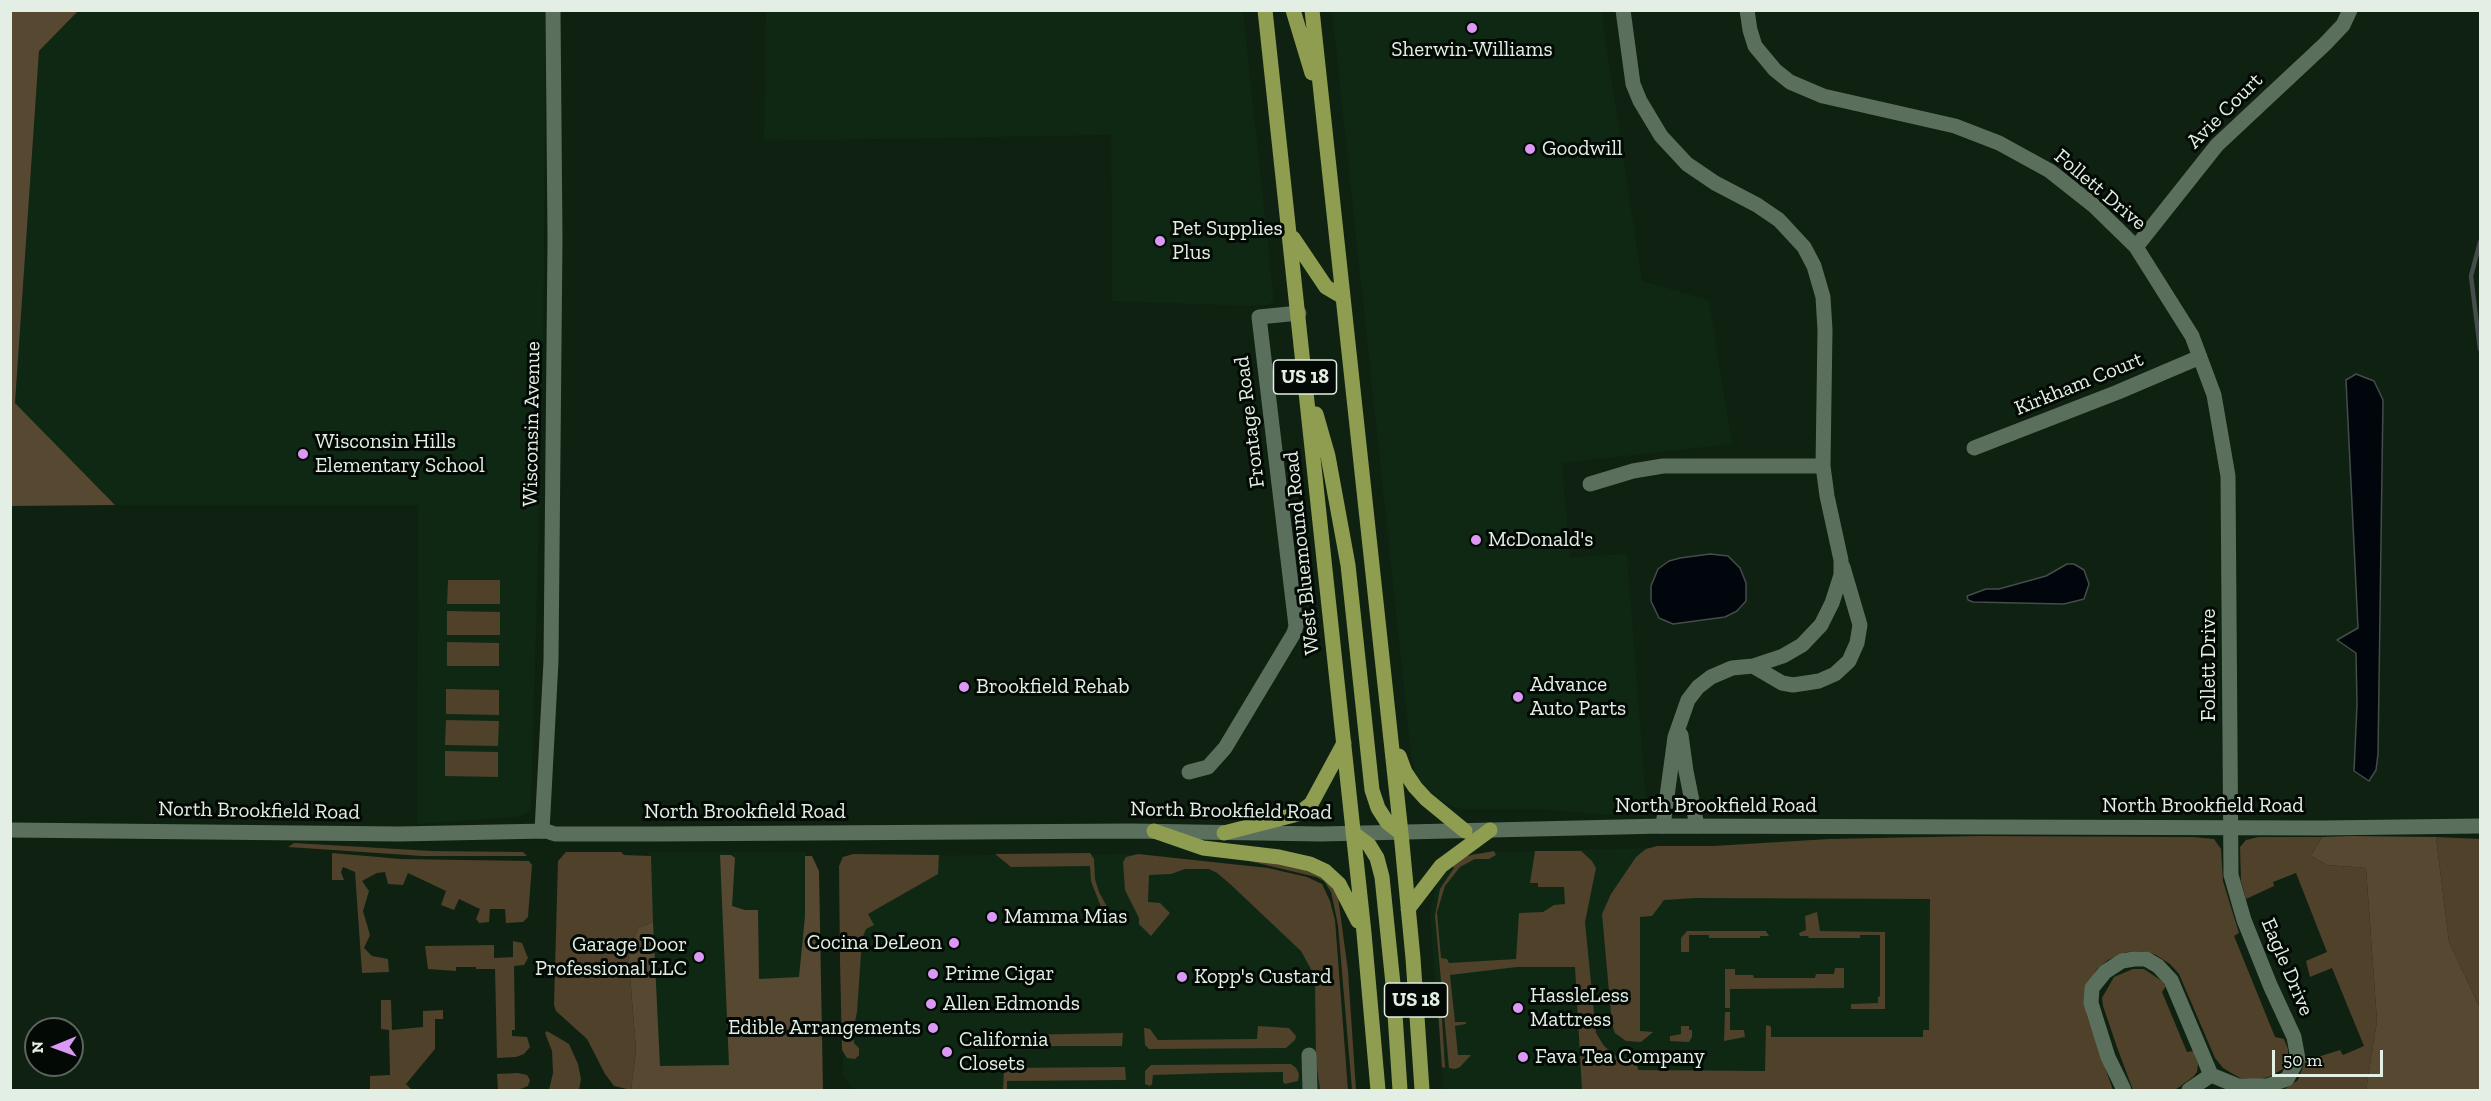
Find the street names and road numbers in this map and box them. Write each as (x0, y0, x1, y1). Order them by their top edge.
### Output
street label: Avie Court (2182, 68, 2268, 154)
street label: Follett Drive (2049, 144, 2151, 236)
street label: Wisconsin Avenue (518, 341, 546, 507)
street label: Kirkham Court (2011, 347, 2147, 421)
street label: Frontage Road (1229, 355, 1271, 489)
road number: US 18 (1274, 360, 1336, 394)
street label: West Bluemound Road (1279, 450, 1325, 656)
street label: Follett Drive (2196, 609, 2222, 721)
street label: North Brookfield Road (1615, 793, 1817, 819)
street label: North Brookfield Road (2102, 793, 2304, 819)
street label: North Brookfield Road (158, 797, 360, 825)
street label: North Brookfield Road (1130, 797, 1332, 825)
street label: North Brookfield Road (644, 799, 846, 825)
street label: Eagle Drive (2255, 914, 2319, 1020)
road number: US 18 (1384, 983, 1448, 1017)

